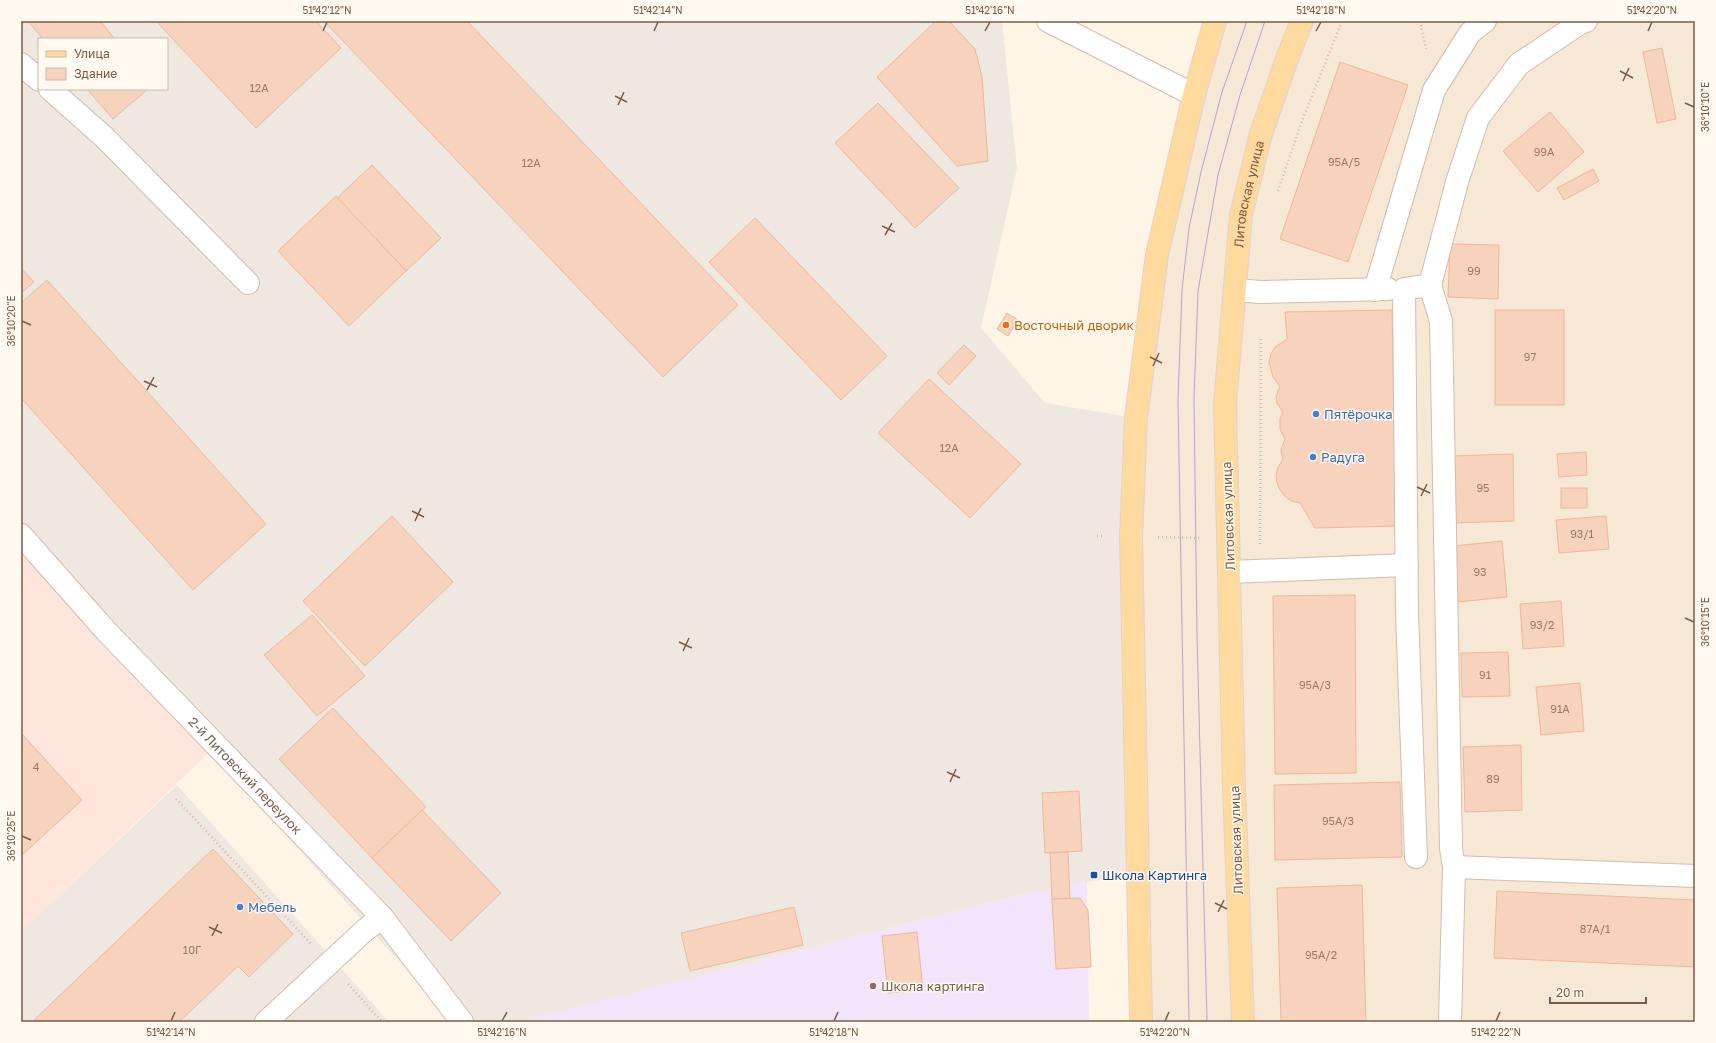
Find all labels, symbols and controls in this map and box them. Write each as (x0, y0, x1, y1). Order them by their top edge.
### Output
text: 51°42'12"N (302, 4, 352, 16)
text: 51°42'14"N (633, 4, 683, 16)
text: 51°42'16"N (965, 4, 1015, 16)
text: 51°42'18"N (1296, 4, 1346, 16)
text: 51°42'20"N (1627, 4, 1677, 16)
legend (38, 38, 168, 90)
text: Улица (74, 46, 110, 61)
text: Здание (74, 66, 117, 81)
house number: 12А (249, 81, 269, 94)
text: 36°10'10"E (1699, 82, 1711, 132)
street label: Литовская улица (1230, 139, 1267, 248)
house number: 99А (1534, 145, 1555, 158)
house number: 95А/5 (1328, 155, 1360, 168)
house number: 12А (521, 156, 541, 169)
house number: 99 (1467, 264, 1481, 277)
text: 36°10'20"E (5, 295, 17, 347)
place label: Восточный дворик (1014, 317, 1134, 333)
marker: Восточный дворик (1001, 320, 1011, 330)
house number: 97 (1524, 350, 1536, 363)
place label: Пятёрочка (1324, 406, 1393, 422)
marker: Пятёрочка (1311, 409, 1321, 419)
house number: 12А (939, 441, 959, 454)
place label: Радуга (1321, 449, 1365, 465)
marker: Радуга (1308, 452, 1318, 462)
street label: Литовская улица (1218, 461, 1238, 571)
house number: 95 (1476, 481, 1490, 494)
house number: 93/1 (1570, 527, 1594, 540)
house number: 93 (1473, 565, 1487, 578)
text: 36°10'15"E (1699, 597, 1711, 647)
house number: 93/2 (1530, 618, 1554, 631)
house number: 91 (1479, 668, 1491, 681)
house number: 95А/3 (1299, 678, 1331, 691)
house number: 91А (1550, 702, 1570, 715)
street label: 2-й Литовский переулок (185, 714, 306, 838)
house number: 4 (33, 760, 40, 773)
house number: 89 (1486, 772, 1500, 785)
street label: Литовская улица (1226, 785, 1246, 895)
text: 36°10'25"E (5, 811, 17, 861)
house number: 95А/3 (1322, 814, 1354, 827)
place label: Школа Картинга (1102, 867, 1207, 883)
marker: Школа Картинга (1089, 870, 1099, 880)
place label: Мебель (248, 899, 296, 915)
marker: Мебель (235, 902, 245, 912)
house number: 87А/1 (1580, 922, 1610, 935)
house number: 10Г (183, 943, 201, 956)
house number: 95А/2 (1305, 948, 1337, 961)
place label: Школа картинга (881, 978, 985, 994)
scale bar (1550, 979, 1646, 1005)
marker: Школа картинга (868, 981, 878, 991)
text: 20 m (1556, 985, 1584, 1000)
text: 51°42'14"N (146, 1026, 196, 1038)
text: 51°42'16"N (477, 1026, 527, 1038)
text: 51°42'18"N (809, 1026, 859, 1038)
text: 51°42'20"N (1140, 1026, 1190, 1038)
text: 51°42'22"N (1471, 1026, 1521, 1038)

